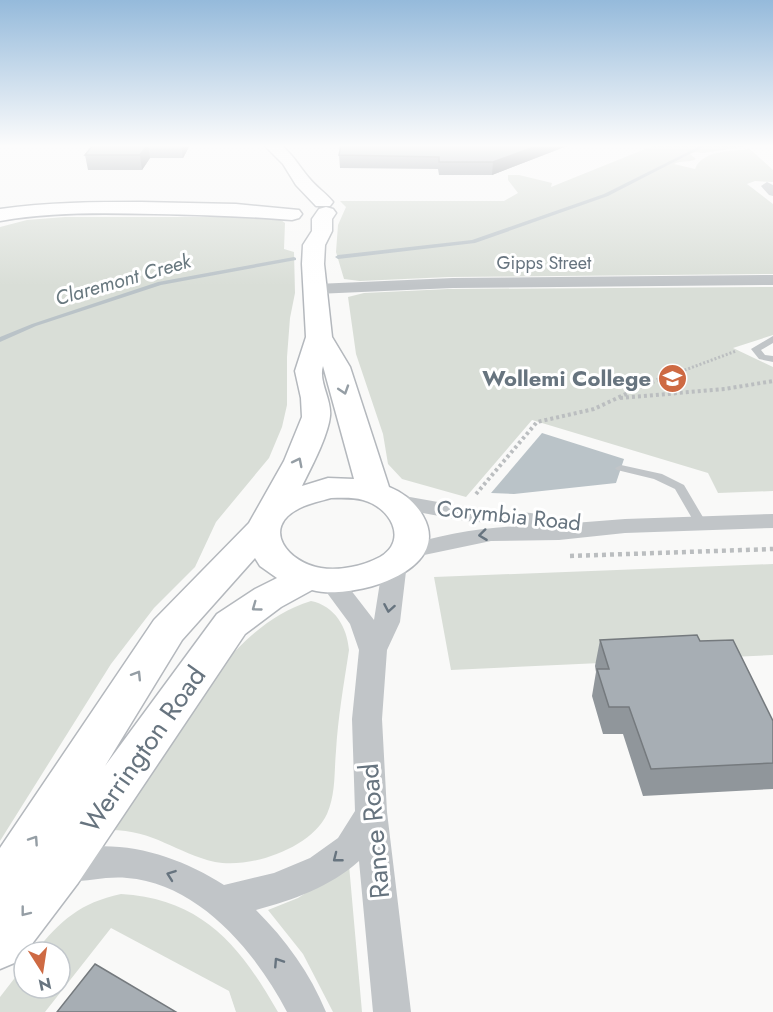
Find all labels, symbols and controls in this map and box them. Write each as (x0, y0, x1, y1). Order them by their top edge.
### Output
water label: Claremont Creek (52, 246, 196, 313)
street label: Gipps Street (497, 250, 592, 276)
place label: Wollemi College (482, 362, 651, 394)
school or university icon: Wollemi College (656, 362, 688, 394)
one-way arrow (337, 384, 349, 395)
one-way arrow (291, 458, 303, 469)
street label: Corymbia Road (435, 492, 583, 538)
one-way arrow (478, 528, 488, 541)
one-way arrow (251, 600, 262, 611)
one-way arrow (384, 604, 396, 613)
street label: Werrington Road (71, 658, 215, 840)
one-way arrow (130, 671, 142, 681)
street label: Rance Road (349, 762, 399, 900)
one-way arrow (27, 836, 38, 847)
one-way arrow (332, 851, 343, 862)
one-way arrow (166, 869, 177, 882)
one-way arrow (21, 905, 32, 916)
north arrow (12, 940, 72, 1000)
one-way arrow (273, 958, 285, 968)
text: N (36, 972, 54, 997)

